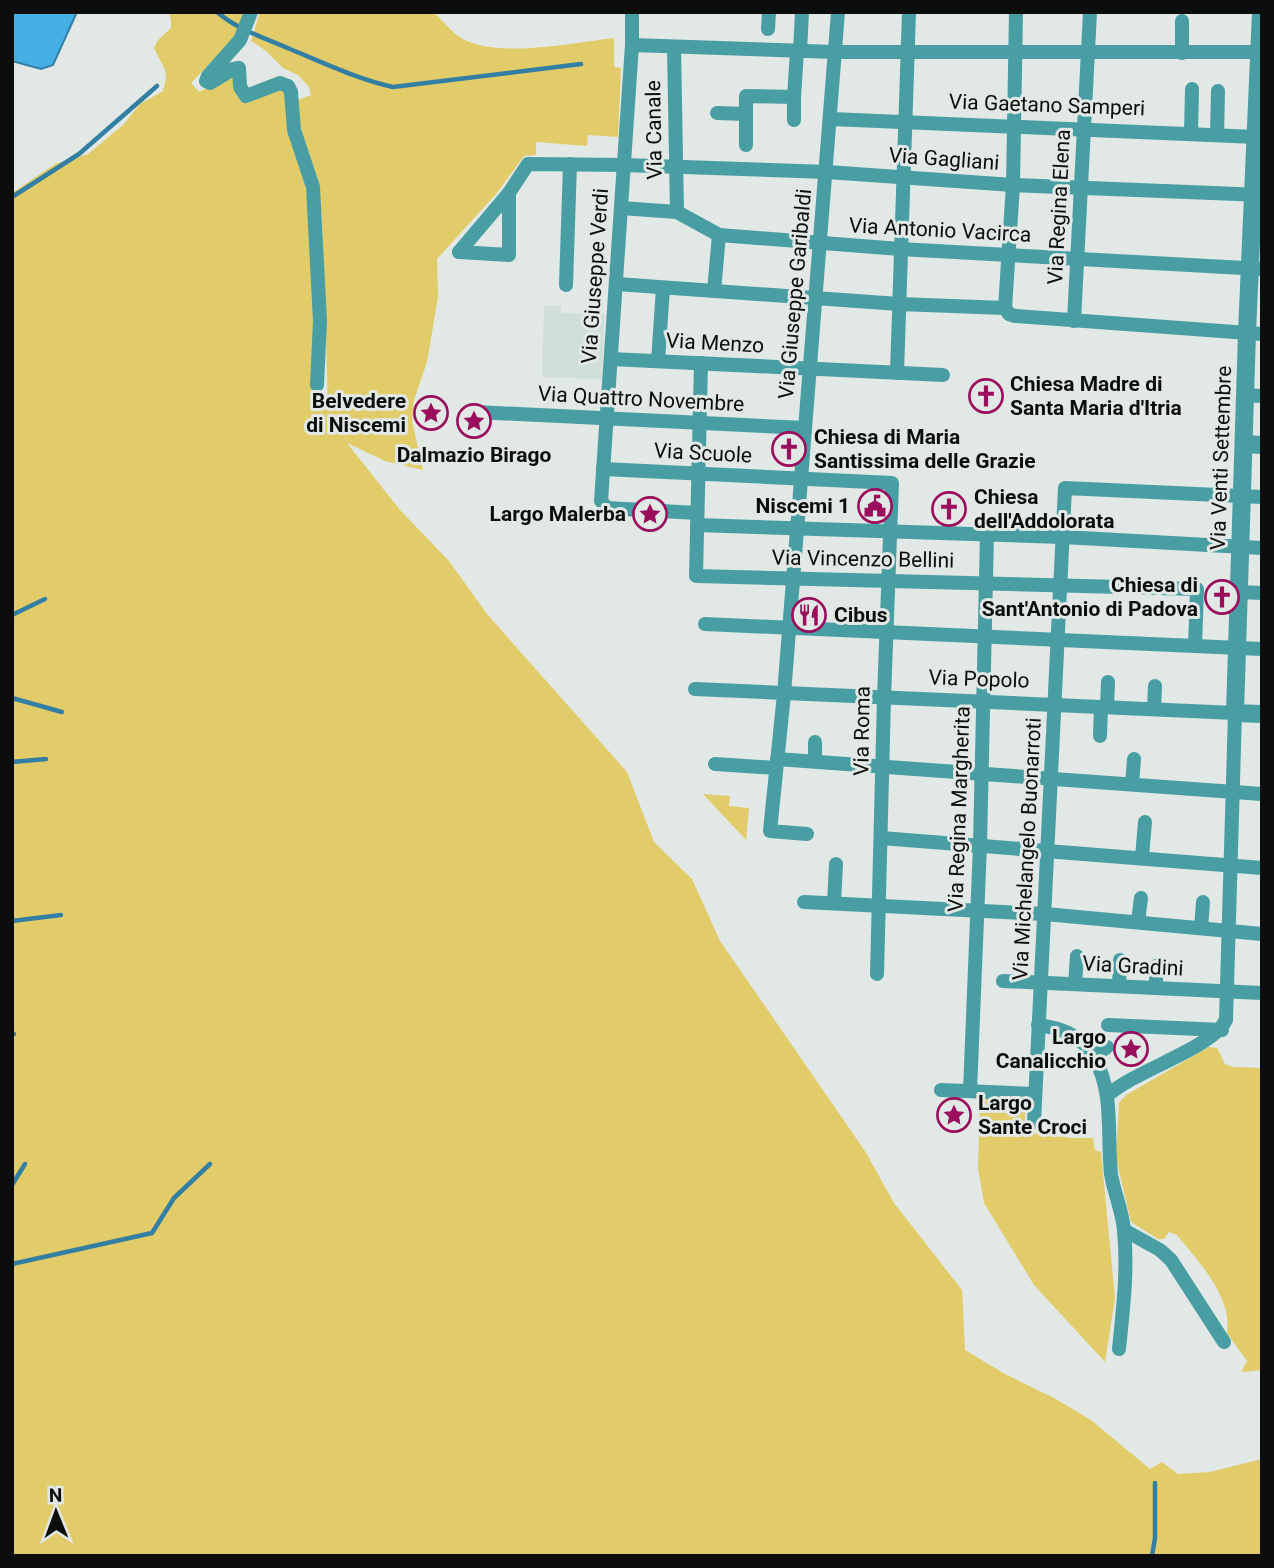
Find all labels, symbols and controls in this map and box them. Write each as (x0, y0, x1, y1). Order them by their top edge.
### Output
street label: Via Canale (641, 80, 667, 180)
street label: Via Gaetano Samperi (948, 90, 1146, 120)
street label: Via Regina Elena (1043, 129, 1075, 285)
street label: Via Gagliani (888, 143, 1000, 175)
street label: Via Giuseppe Verdi (577, 187, 613, 365)
street label: Via Giuseppe Garibaldi (774, 188, 816, 400)
street label: Via Antonio Vacirca (848, 213, 1032, 247)
street label: Via Menzo (665, 328, 765, 358)
street label: Via Venti Settembre (1206, 365, 1236, 551)
place label: Chiesa Madre di Santa Maria d'Itria (1010, 372, 1182, 420)
church icon: Chiesa Madre di Santa Maria d'Itria (967, 377, 1005, 415)
street label: Via Quattro Novembre (537, 382, 745, 416)
place label: Belvedere di Niscemi (306, 389, 406, 437)
place icon: Belvedere di Niscemi (412, 394, 450, 432)
place icon: Dalmazio Birago (455, 402, 493, 440)
place label: Chiesa di Maria Santissima delle Grazie (814, 425, 1036, 473)
church icon: Chiesa di Maria Santissima delle Grazie (770, 430, 808, 468)
street label: Via Scuole (653, 438, 753, 468)
place label: Dalmazio Birago (397, 443, 551, 467)
place label: Chiesa dell'Addolorata (974, 485, 1114, 533)
public building icon: Niscemi 1 (856, 487, 894, 525)
church icon: Chiesa dell'Addolorata (930, 490, 968, 528)
place label: Niscemi 1 (756, 494, 850, 518)
place icon: Largo Malerba (631, 495, 669, 533)
place label: Largo Malerba (490, 502, 626, 526)
street label: Via Vincenzo Bellini (772, 545, 954, 573)
place label: Chiesa di Sant'Antonio di Padova (982, 573, 1198, 621)
church icon: Chiesa di Sant'Antonio di Padova (1203, 578, 1241, 616)
restaurant icon: Cibus (790, 596, 828, 634)
place label: Cibus (834, 603, 888, 627)
street label: Via Popolo (928, 665, 1030, 693)
street label: Via Roma (849, 686, 875, 776)
street label: Via Regina Margherita (943, 706, 975, 912)
street label: Via Michelangelo Buonarroti (1008, 717, 1046, 981)
street label: Via Gradini (1082, 951, 1184, 981)
place label: Largo Canalicchio (996, 1025, 1106, 1073)
place icon: Largo Canalicchio (1112, 1030, 1150, 1068)
place label: Largo Sante Croci (978, 1091, 1087, 1139)
place icon: Largo Sante Croci (935, 1096, 973, 1134)
north arrow (21, 1477, 91, 1547)
text: N (49, 1484, 63, 1507)

